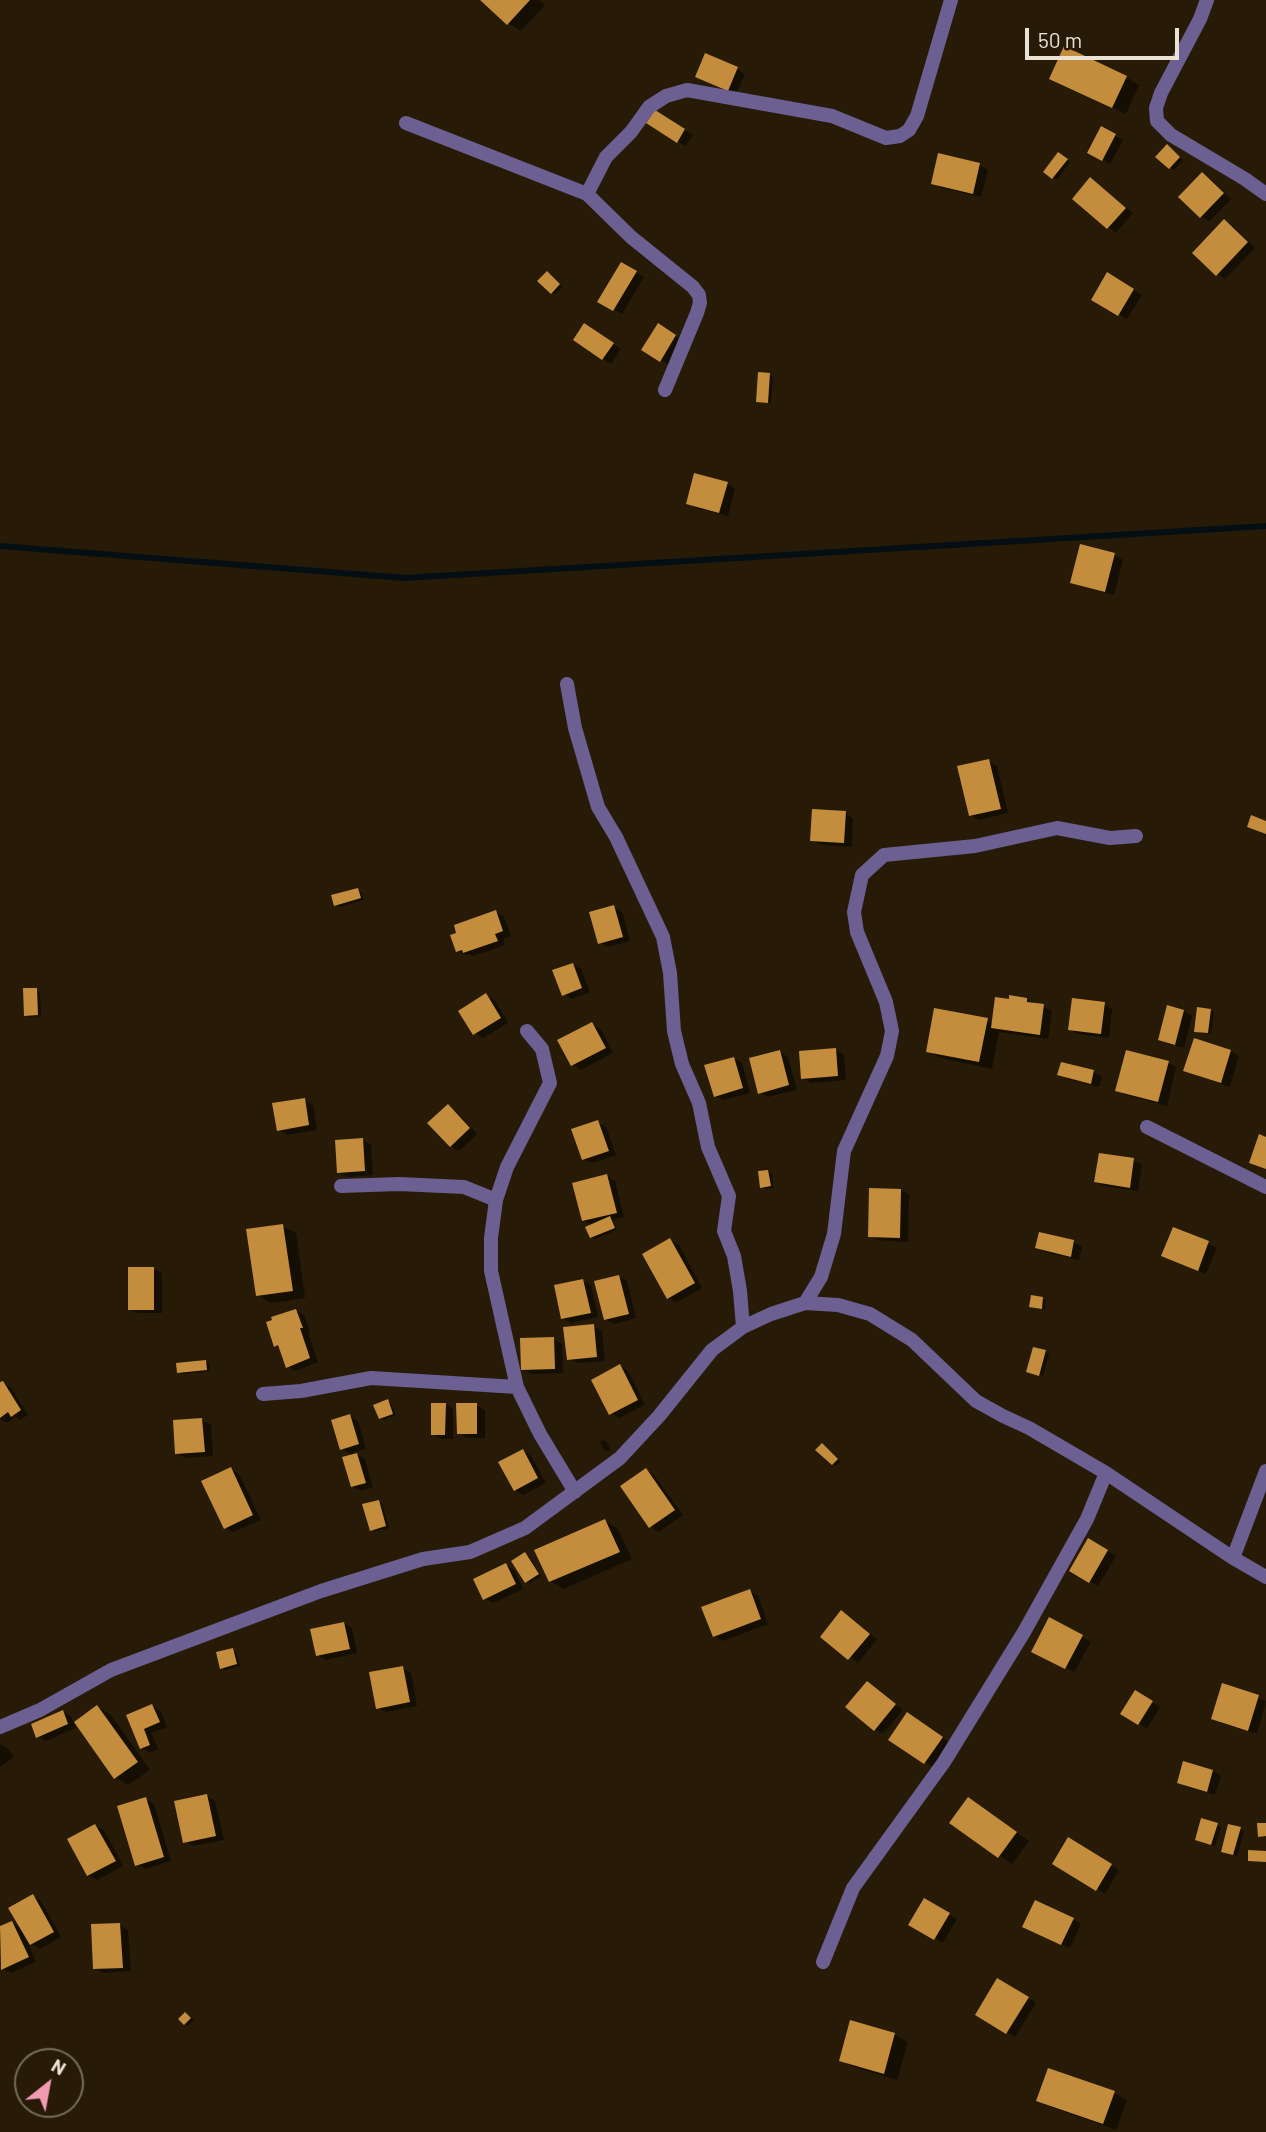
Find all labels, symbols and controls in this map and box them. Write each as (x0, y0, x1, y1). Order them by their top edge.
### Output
scale bar (1028, 14, 1182, 58)
text: 50 m (1038, 27, 1082, 52)
north arrow (14, 2048, 84, 2118)
text: N (48, 2053, 70, 2079)

